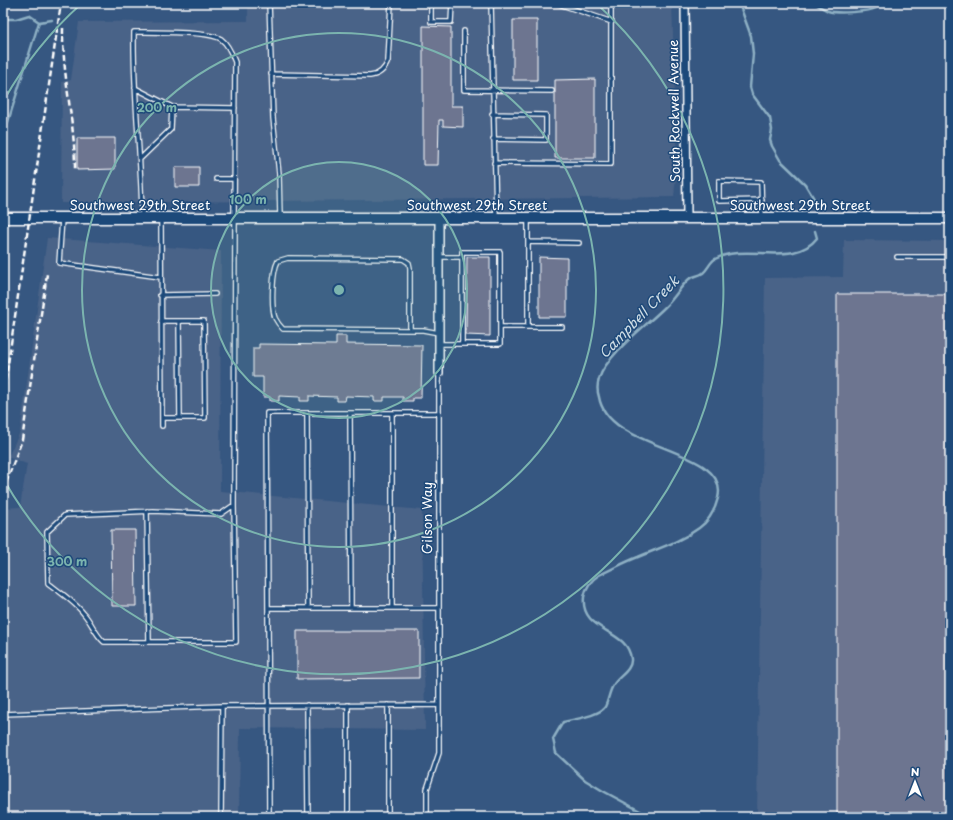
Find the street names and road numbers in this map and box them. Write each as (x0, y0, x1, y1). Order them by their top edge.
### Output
street label: South Rockwell Avenue (663, 40, 684, 182)
street label: Southwest 29th Street (70, 195, 210, 214)
street label: Southwest 29th Street (407, 195, 547, 214)
street label: Southwest 29th Street (730, 195, 870, 214)
street label: Gilson Way (417, 482, 436, 554)

